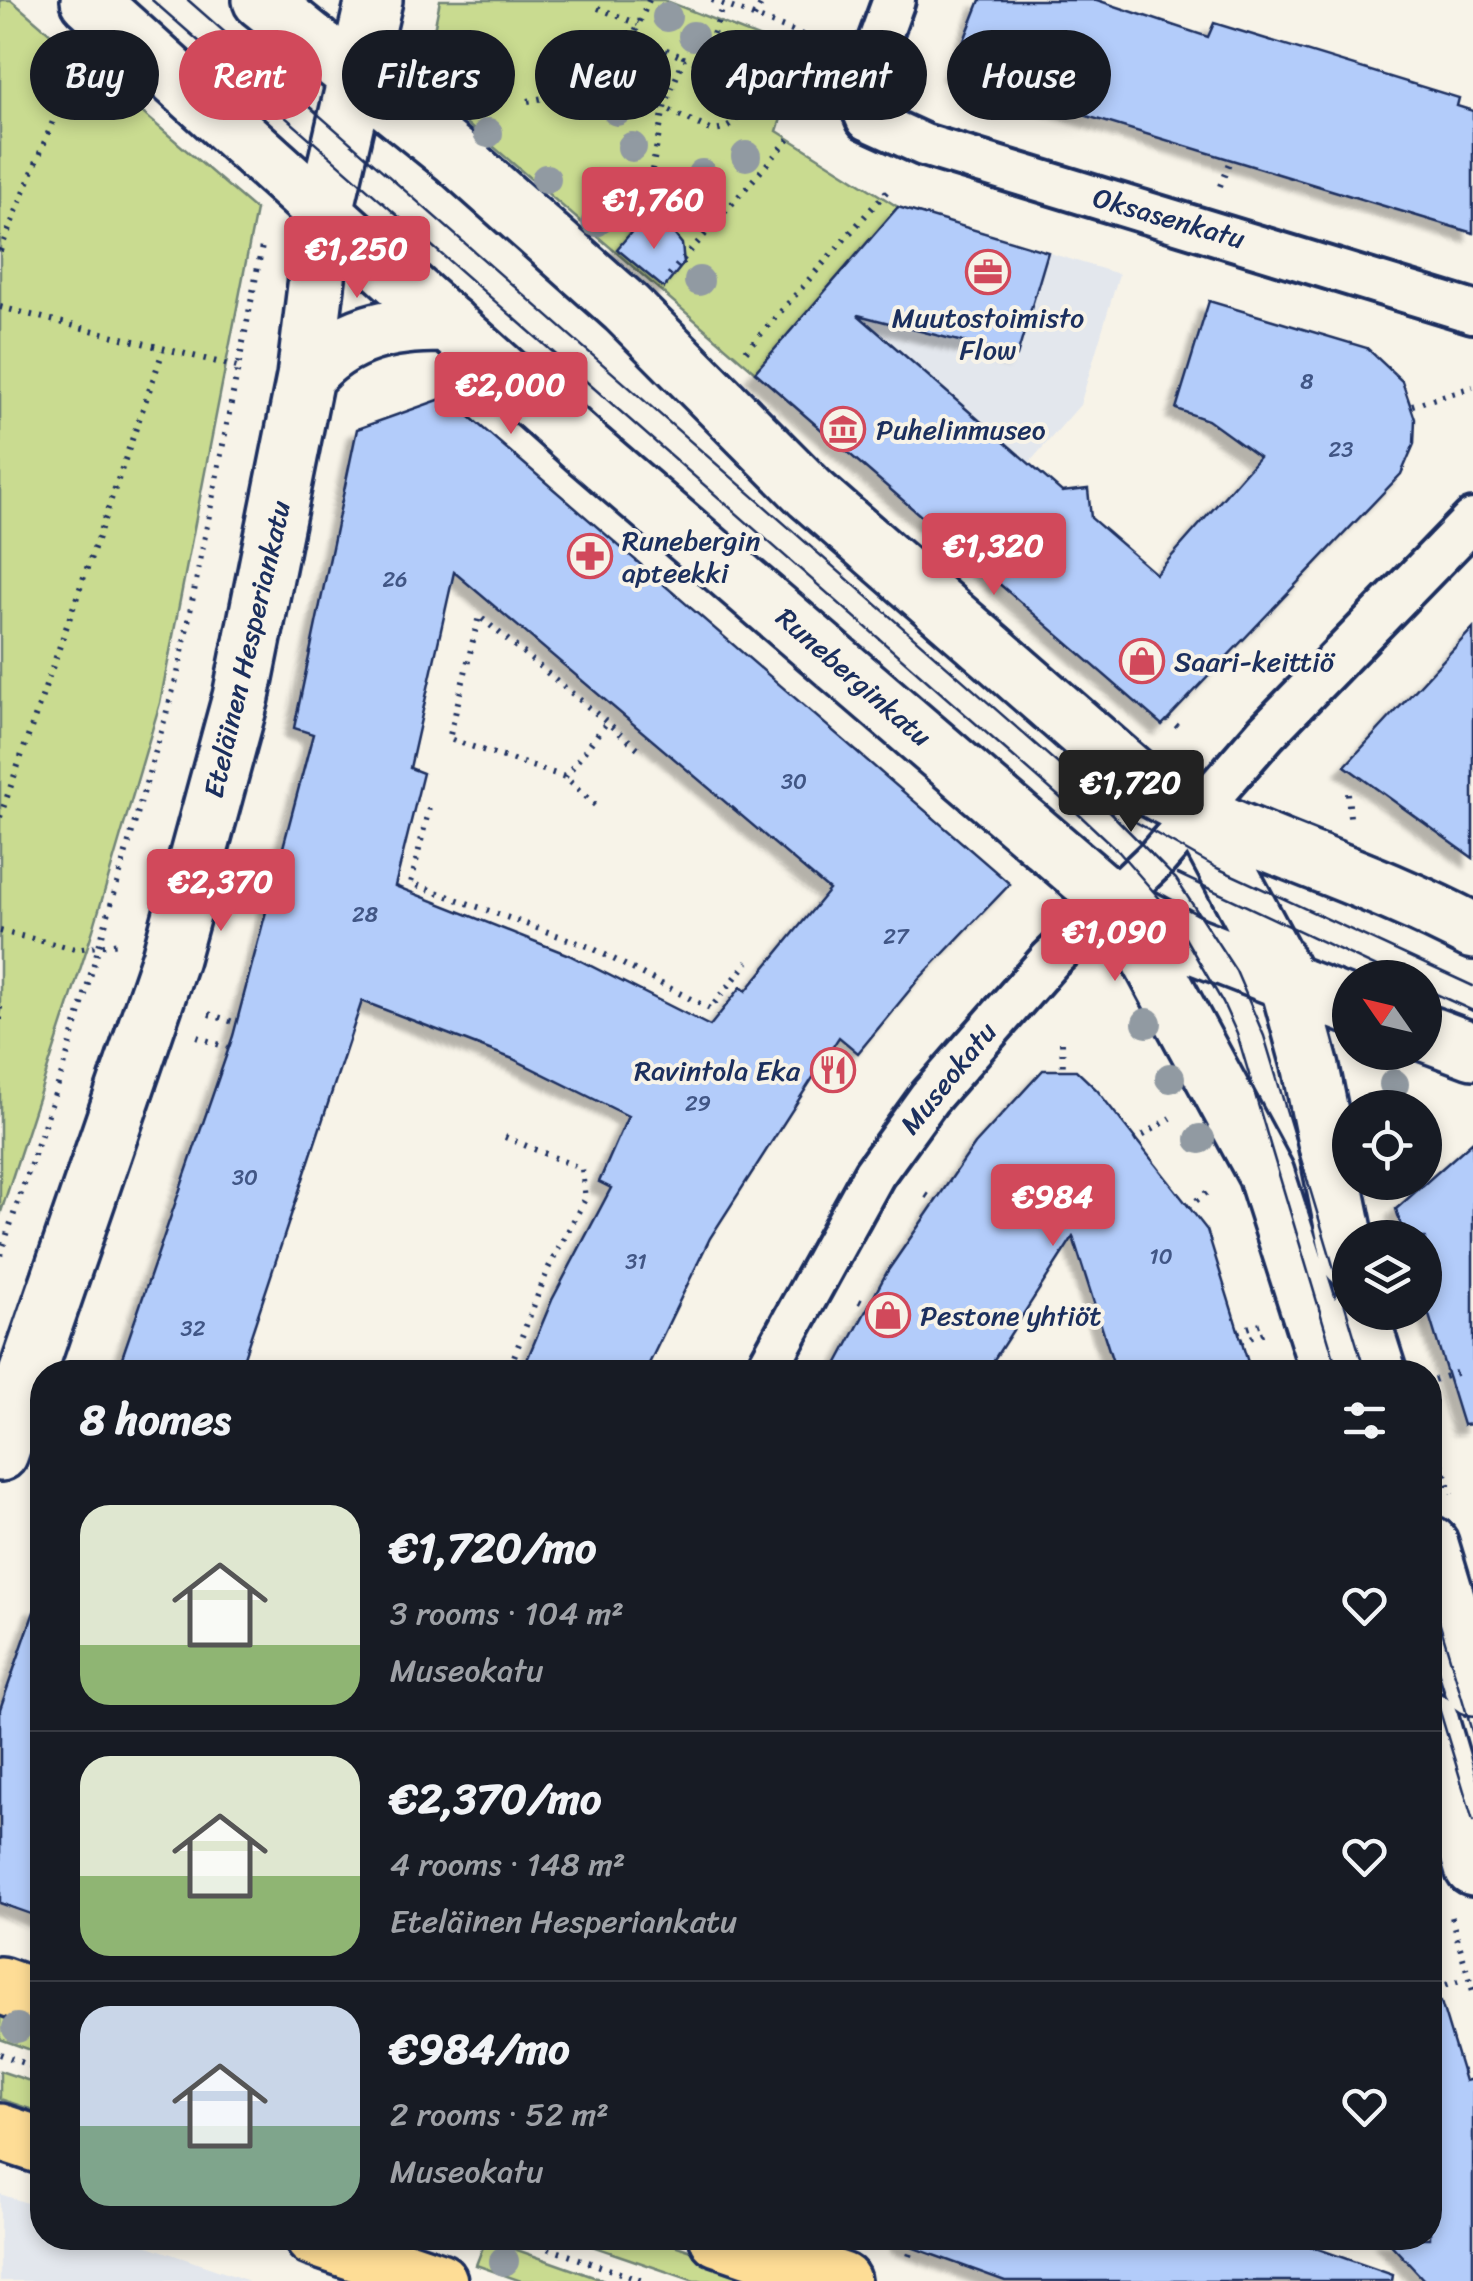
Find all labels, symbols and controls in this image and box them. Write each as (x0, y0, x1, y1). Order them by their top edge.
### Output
chip: Buy (30, 30, 159, 120)
chip: Rent (179, 30, 322, 120)
chip: Filters (342, 30, 515, 120)
chip: New (535, 30, 671, 120)
chip: Apartment (691, 30, 927, 120)
chip: House (947, 30, 1111, 120)
pin: €1,760 (573, 167, 735, 252)
text: €1,760 (604, 171, 704, 228)
street label: Oksasenkatu (1087, 173, 1251, 263)
pin: €1,250 (276, 216, 438, 301)
text: €1,250 (306, 220, 408, 277)
office icon: Muutostoimisto Flow (965, 249, 1011, 295)
place label: Muutostoimisto Flow (892, 293, 1084, 374)
pin: €2,000 (430, 352, 592, 437)
text: €2,000 (457, 356, 566, 413)
house number: 8 (1300, 362, 1314, 401)
place label: Puhelinmuseo (876, 405, 1046, 454)
museum icon: Puhelinmuseo (820, 406, 866, 452)
house number: 23 (1329, 430, 1353, 469)
street label: Eteläinen Hesperiankatu (189, 495, 305, 803)
pin: €1,320 (913, 513, 1075, 598)
place label: Runebergin apteekki (622, 516, 760, 597)
text: €1,320 (944, 517, 1044, 574)
pharmacy icon: Runebergin apteekki (567, 533, 613, 579)
house number: 26 (382, 560, 408, 599)
street label: Runeberginkatu (765, 595, 943, 759)
place label: Saari-keittiö (1174, 637, 1336, 686)
shop icon: Saari-keittiö (1119, 638, 1165, 684)
pin: €1,720 (1050, 750, 1212, 835)
text: €1,720 (1081, 754, 1181, 811)
house number: 30 (781, 762, 807, 801)
pin: €2,370 (140, 849, 302, 934)
text: €2,370 (169, 853, 273, 910)
house number: 28 (352, 895, 378, 934)
pin: €1,090 (1034, 899, 1196, 984)
text: €1,090 (1063, 903, 1167, 960)
house number: 27 (883, 917, 910, 956)
north arrow (1332, 960, 1442, 1070)
map controls (1332, 960, 1442, 1330)
street label: Museokatu (887, 1010, 1009, 1146)
place label: Ravintola Eka (634, 1046, 801, 1095)
restaurant icon: Ravintola Eka (810, 1047, 856, 1093)
house number: 29 (685, 1084, 711, 1123)
button: locate (1332, 1090, 1442, 1200)
house number: 30 (232, 1158, 258, 1197)
pin: €984 (994, 1164, 1112, 1249)
text: €984 (1013, 1168, 1093, 1225)
button: layers (1332, 1220, 1442, 1330)
house number: 10 (1149, 1237, 1173, 1276)
house number: 31 (625, 1242, 647, 1281)
place label: Pestone yhtiöt (920, 1291, 1101, 1340)
shop icon: Pestone yhtiöt (865, 1292, 911, 1338)
house number: 32 (181, 1309, 206, 1348)
text: 8 homes (80, 1383, 231, 1457)
icon: filters (1337, 1393, 1392, 1448)
text: €1,720/mo (390, 1511, 596, 1585)
icon: home (160, 1545, 280, 1665)
icon: heart (1337, 1578, 1392, 1633)
text: 3 rooms · 104 m² (390, 1585, 624, 1642)
text: Museokatu (390, 1642, 543, 1699)
text: €2,370/mo (390, 1762, 601, 1836)
icon: home (160, 1796, 280, 1916)
icon: heart (1337, 1829, 1392, 1884)
text: 4 rooms · 148 m² (390, 1836, 625, 1893)
text: Eteläinen Hesperiankatu (390, 1893, 737, 1950)
text: €984/mo (390, 2012, 570, 2086)
icon: home (160, 2046, 280, 2166)
icon: heart (1337, 2079, 1392, 2134)
text: 2 rooms · 52 m² (390, 2086, 609, 2143)
text: Museokatu (390, 2143, 543, 2200)

